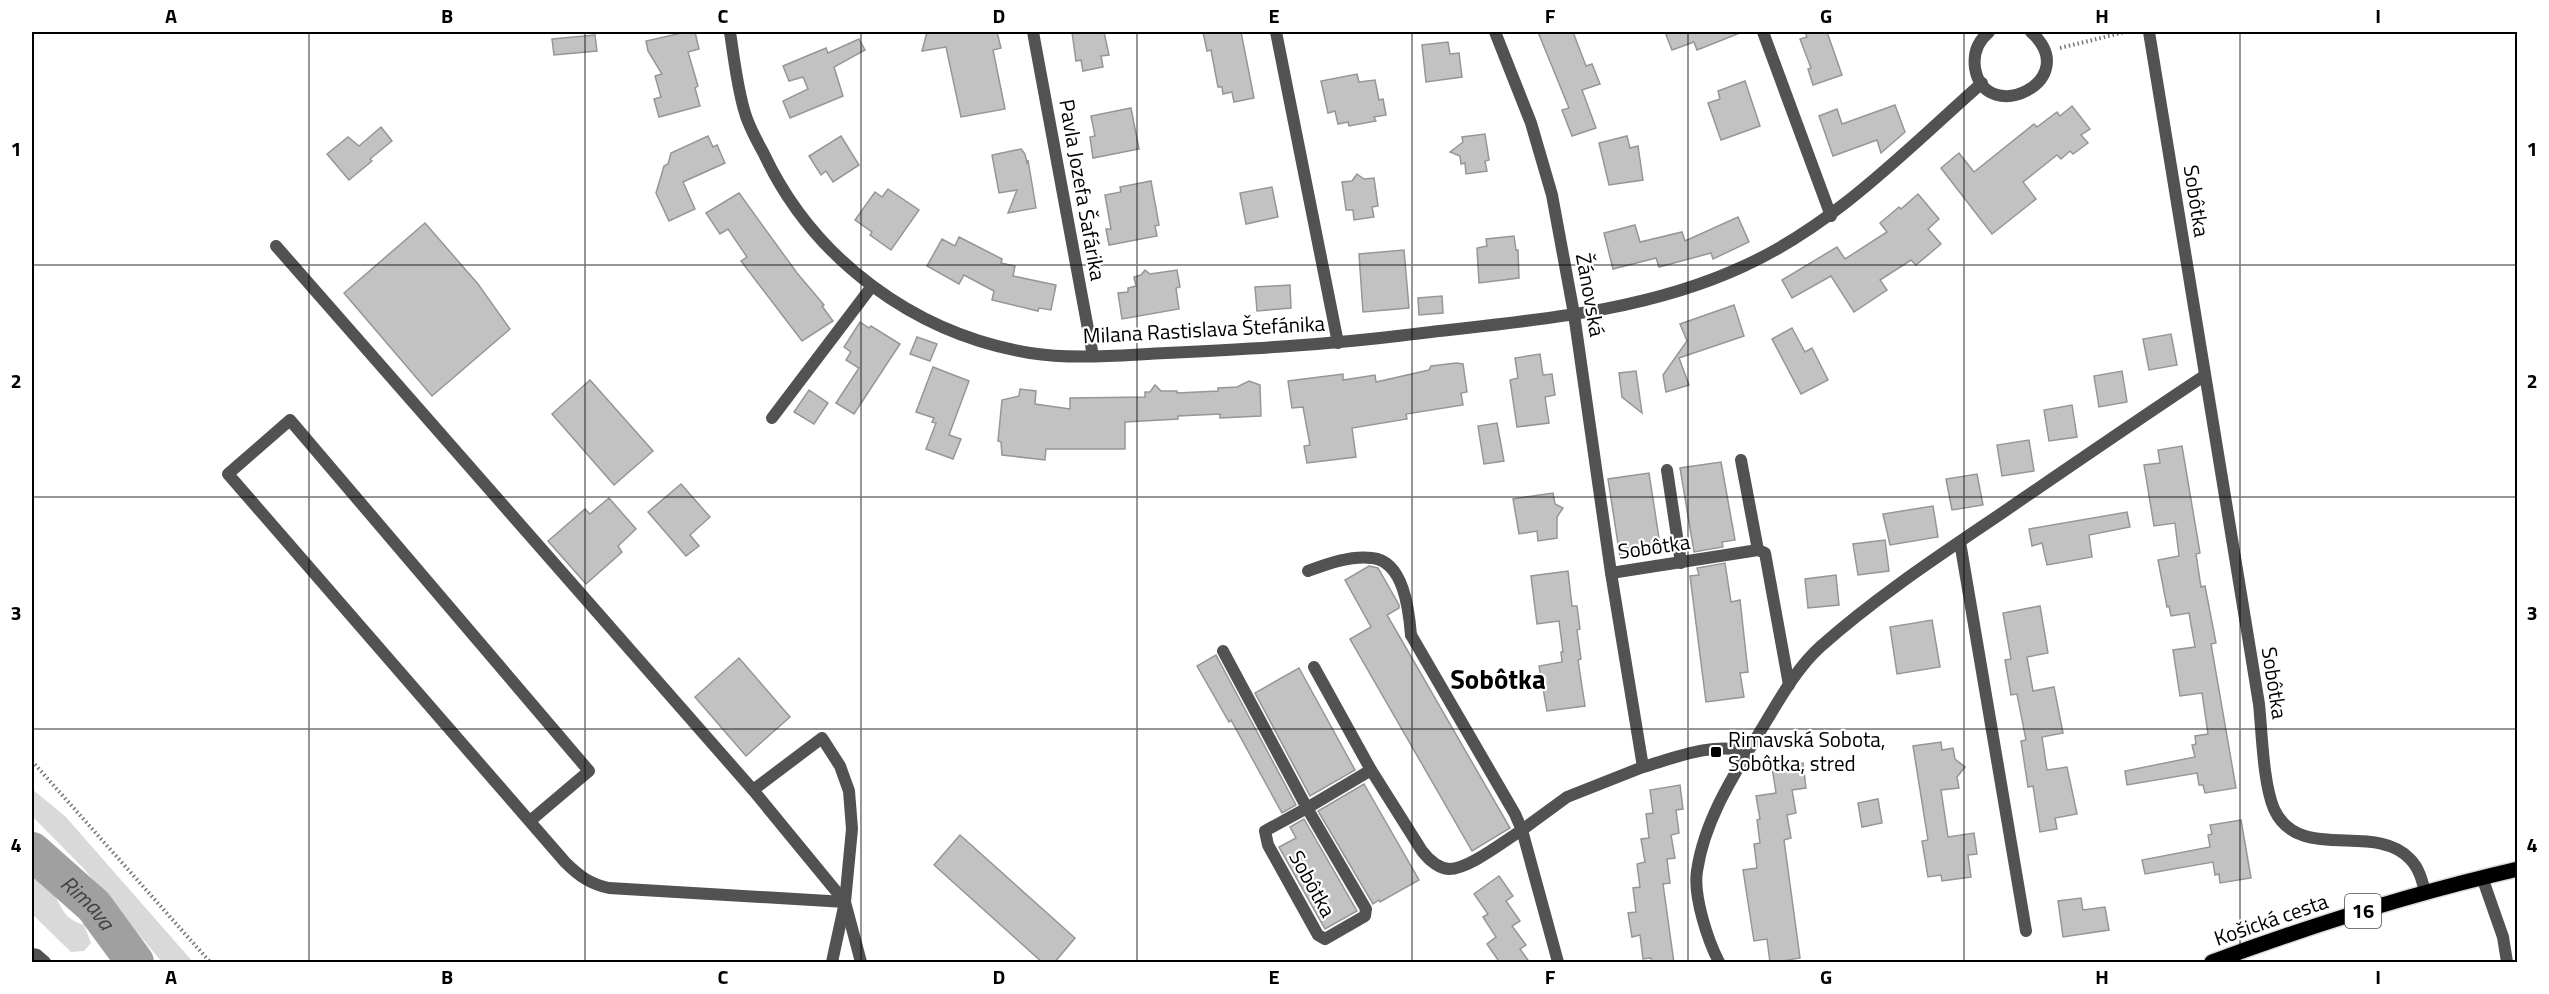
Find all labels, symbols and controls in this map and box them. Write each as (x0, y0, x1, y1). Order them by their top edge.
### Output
text: A (165, 0, 177, 31)
text: B (441, 0, 453, 31)
text: C (718, 0, 729, 31)
text: D (993, 0, 1005, 31)
text: E (1268, 0, 1280, 31)
text: F (1545, 0, 1556, 31)
text: G (1820, 0, 1832, 31)
text: H (2095, 0, 2109, 31)
text: I (2375, 0, 2381, 31)
street label: Pavla Jozefa Šafárika (1051, 97, 1115, 284)
text: 1 (10, 133, 22, 164)
text: 1 (2526, 133, 2538, 164)
street label: Sobôtka (2176, 163, 2219, 240)
street label: Žánovská (1568, 251, 1614, 340)
street label: Milana Rastislava Štefánika (1082, 307, 1326, 351)
text: 2 (10, 365, 22, 396)
text: 2 (2526, 365, 2538, 396)
street label: Sobôtka (1616, 525, 1692, 567)
text: 3 (10, 597, 22, 628)
text: 3 (2526, 597, 2538, 628)
street label: Sobôtka (2254, 645, 2297, 722)
district label: Sobôtka (1450, 658, 1546, 699)
place label: Rimavská Sobota, Sobôtka, stred (1728, 723, 1885, 779)
marker: Rimavská Sobota, Sobôtka, stred (1709, 745, 1723, 759)
text: 4 (10, 829, 22, 860)
text: 4 (2526, 829, 2538, 860)
street label: Sobôtka (1281, 844, 1345, 923)
water label: Rimava (53, 867, 124, 939)
street label: Košická cesta (2209, 884, 2332, 954)
road number: 16 (2345, 894, 2381, 928)
text: A (165, 961, 177, 992)
text: B (441, 961, 453, 992)
text: C (718, 961, 729, 992)
text: D (993, 961, 1005, 992)
text: E (1268, 961, 1280, 992)
text: F (1545, 961, 1556, 992)
text: G (1820, 961, 1832, 992)
text: H (2095, 961, 2109, 992)
text: I (2375, 961, 2381, 992)

